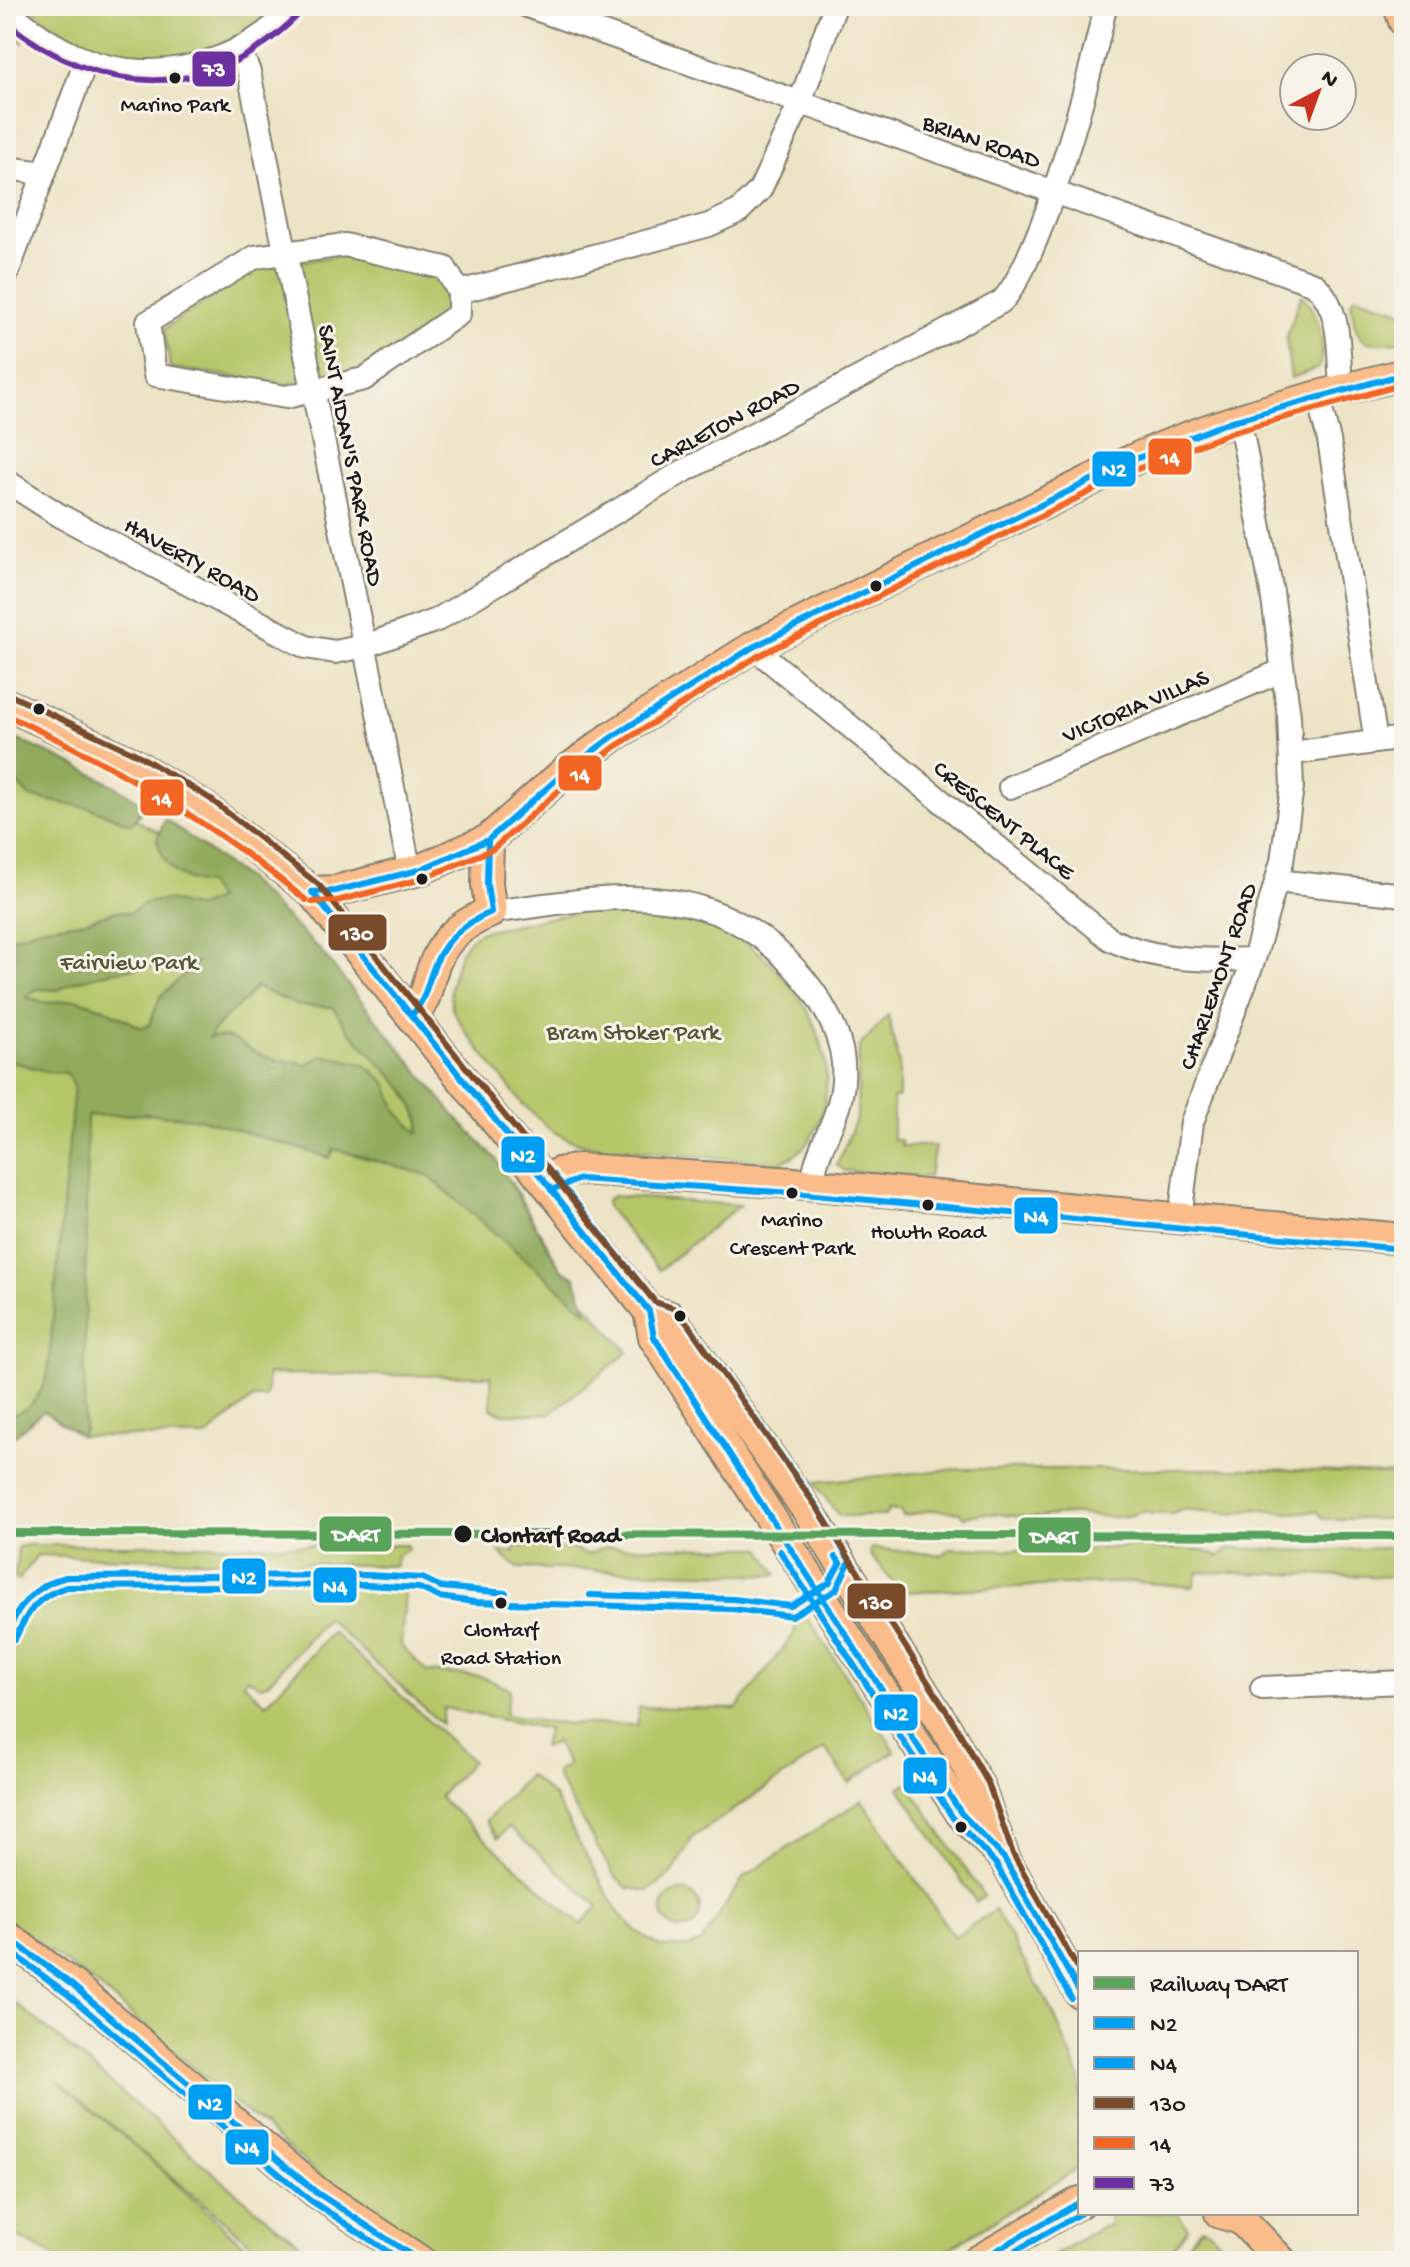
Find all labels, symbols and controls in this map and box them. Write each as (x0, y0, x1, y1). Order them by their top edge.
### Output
line badge: 73 (191, 50, 237, 88)
north arrow (1278, 52, 1358, 132)
text: 73 (202, 59, 225, 85)
text: N (1315, 65, 1342, 94)
marker: Marino Park (167, 70, 183, 86)
place label: Marino Park (120, 94, 232, 120)
street label: BRIAN ROAD (917, 109, 1044, 177)
street label: SAINT AIDAN'S PARK ROAD (309, 323, 388, 589)
street label: CARLETON ROAD (646, 373, 806, 477)
line badge: 14 (1147, 437, 1193, 476)
text: 14 (1159, 447, 1180, 473)
line badge: N2 (1091, 450, 1137, 488)
text: N2 (1101, 459, 1127, 485)
street label: HAVERTY ROAD (118, 513, 265, 612)
unlabelled marker (868, 578, 884, 594)
street label: VICTORIA VILLAS (1058, 664, 1215, 752)
unlabelled marker (31, 701, 47, 717)
line badge: 14 (557, 754, 603, 792)
street label: CRESCENT PLACE (926, 756, 1080, 889)
text: 14 (569, 764, 590, 790)
line badge: 14 (139, 778, 185, 817)
text: 14 (151, 788, 172, 814)
unlabelled marker (414, 871, 430, 887)
street label: CHARLEMONT ROAD (1175, 880, 1266, 1074)
line badge: 130 (327, 913, 388, 952)
text: 130 (340, 923, 374, 949)
park label: Fairview Park (59, 950, 200, 979)
park label: Bram Stoker Park (545, 1020, 722, 1049)
line badge: N2 (500, 1135, 546, 1174)
text: N2 (510, 1145, 536, 1171)
marker: Marino Crescent Park (784, 1185, 800, 1201)
line badge: N4 (1013, 1196, 1059, 1235)
marker: Howth Road (920, 1197, 936, 1213)
text: N4 (1024, 1206, 1049, 1232)
place label: Marino Crescent Park (730, 1209, 856, 1263)
place label: Howth Road (870, 1221, 988, 1247)
unlabelled marker (672, 1308, 688, 1324)
line badge: DART (318, 1515, 393, 1553)
line badge: DART (1017, 1516, 1092, 1554)
marker: Clontarf Road (452, 1523, 474, 1545)
place label: Clontarf Road (481, 1523, 623, 1552)
text: DART (330, 1524, 381, 1550)
text: DART (1028, 1526, 1079, 1552)
line badge: N2 (221, 1557, 267, 1595)
line badge: N4 (312, 1566, 358, 1604)
text: N2 (231, 1567, 257, 1593)
text: N4 (323, 1576, 348, 1602)
line badge: 130 (846, 1582, 907, 1620)
text: 130 (859, 1592, 893, 1618)
marker: Clontarf Road Station (493, 1595, 509, 1611)
place label: Clontarf Road Station (441, 1619, 562, 1673)
line badge: N2 (873, 1693, 919, 1732)
text: N2 (883, 1703, 909, 1729)
line badge: N4 (902, 1756, 948, 1795)
text: N4 (913, 1766, 938, 1792)
unlabelled marker (953, 1819, 969, 1835)
legend (1078, 1951, 1358, 2215)
text: Railway DART (1150, 1972, 1289, 2001)
text: N2 (1150, 2012, 1178, 2041)
text: N4 (1150, 2052, 1178, 2081)
line badge: N2 (187, 2083, 233, 2121)
text: 130 (1149, 2092, 1186, 2121)
text: N2 (197, 2093, 223, 2119)
line badge: N4 (224, 2128, 270, 2166)
text: 14 (1149, 2132, 1172, 2161)
text: N4 (235, 2137, 260, 2163)
text: 73 (1149, 2172, 1175, 2201)

